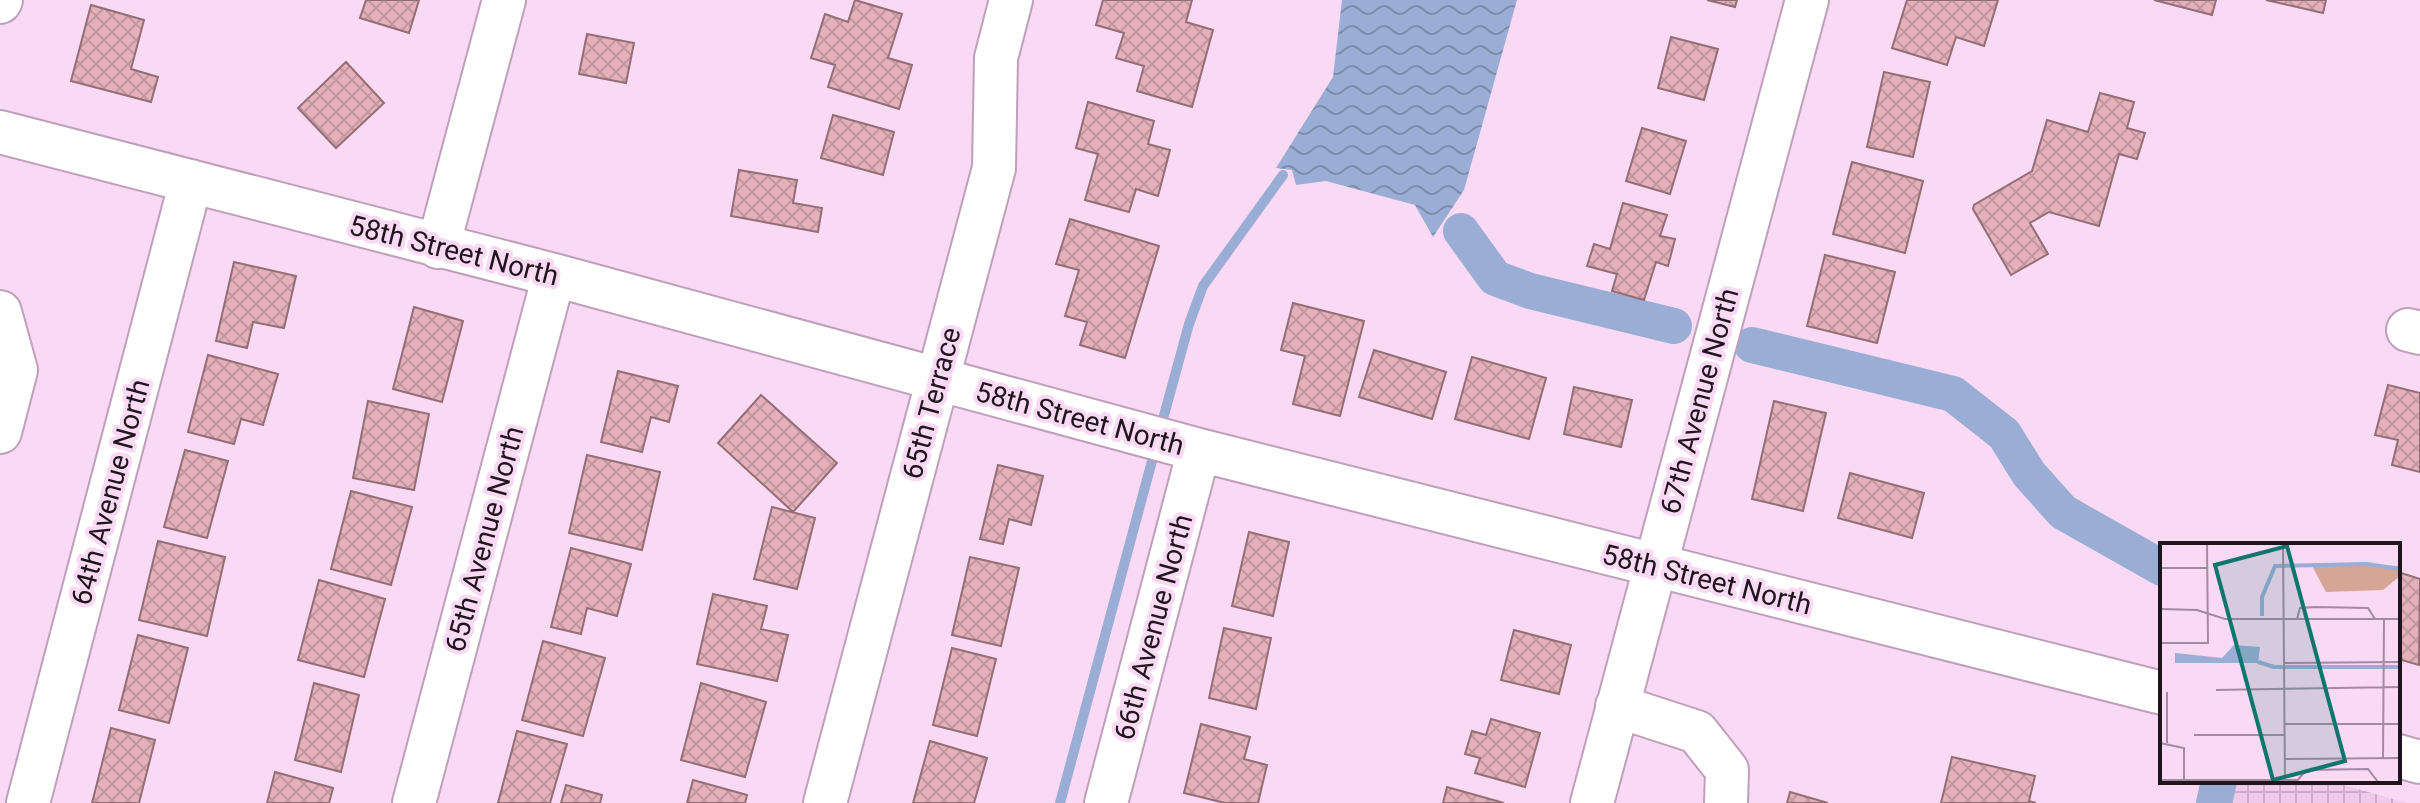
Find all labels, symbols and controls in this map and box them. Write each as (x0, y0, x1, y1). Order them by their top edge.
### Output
street label: 58th Street North (346, 209, 562, 292)
street label: 67th Avenue North (1653, 285, 1745, 518)
street label: 65th Terrace (895, 324, 968, 483)
street label: 58th Street North (972, 375, 1188, 462)
street label: 64th Avenue North (64, 376, 156, 609)
street label: 65th Avenue North (438, 423, 530, 656)
street label: 66th Avenue North (1107, 511, 1199, 744)
street label: 58th Street North (1599, 538, 1815, 621)
inset map (2160, 543, 2400, 783)

